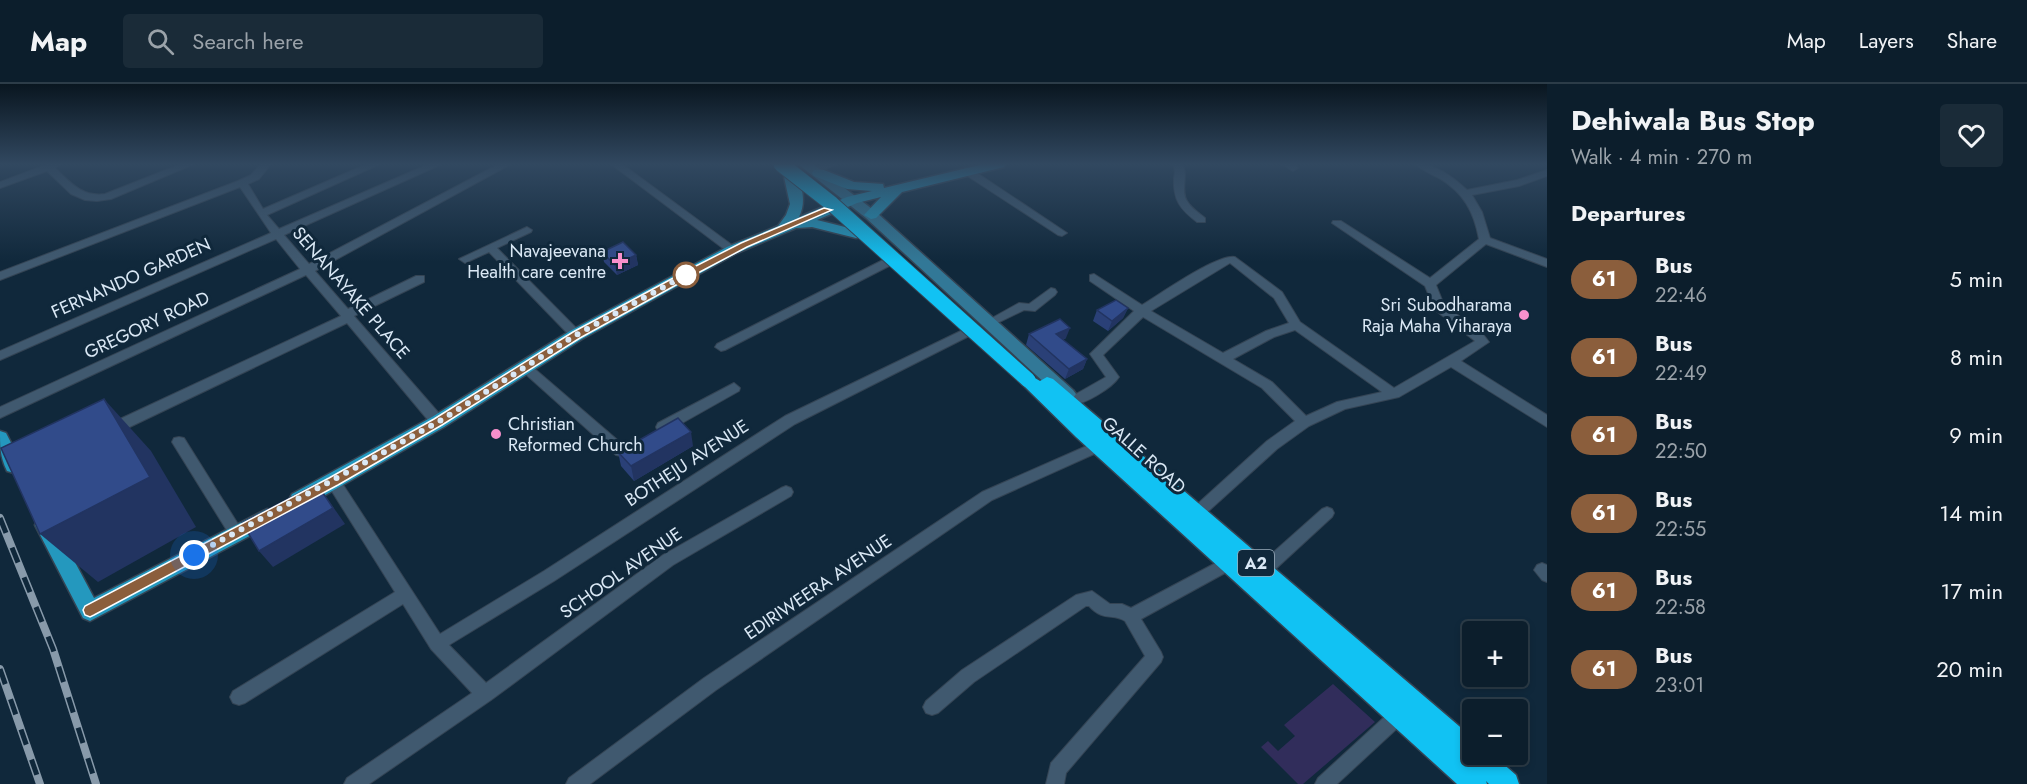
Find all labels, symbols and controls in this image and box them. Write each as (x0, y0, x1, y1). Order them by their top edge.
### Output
search box (123, 14, 543, 68)
text: Map (30, 21, 87, 62)
icon: search (144, 25, 177, 58)
text: Search here (192, 25, 304, 57)
text: Map (1787, 26, 1826, 56)
text: Layers (1859, 26, 1914, 56)
text: Share (1947, 26, 1997, 56)
text: Dehiwala Bus Stop (1571, 100, 1815, 141)
button: heart (1940, 104, 2003, 167)
text: Walk · 4 min · 270 m (1571, 143, 1752, 172)
text: Departures (1571, 197, 1685, 229)
street label: SENANAYAKE PLACE (286, 221, 416, 365)
street label: FERNANDO GARDEN (47, 231, 215, 325)
place label: Navajeevana Health care centre (467, 238, 606, 285)
text: Bus (1655, 249, 1692, 281)
marker: Navajeevana Health care centre (611, 252, 629, 270)
unlabelled marker (673, 262, 699, 288)
text: 5 min (1950, 263, 2003, 295)
text: 61 (1592, 264, 1616, 294)
text: 22:46 (1655, 281, 1707, 310)
street label: GREGORY ROAD (80, 285, 214, 365)
place label: Sri Subodharama Raja Maha Viharaya (1362, 292, 1512, 339)
marker: Sri Subodharama Raja Maha Viharaya (1517, 308, 1531, 322)
text: Bus (1655, 327, 1692, 359)
text: 8 min (1950, 341, 2003, 373)
text: 61 (1592, 342, 1616, 372)
text: 22:49 (1655, 359, 1707, 388)
text: Bus (1655, 405, 1692, 437)
street label: GALLE ROAD (1096, 410, 1192, 500)
place label: Christian Reformed Church (508, 411, 643, 458)
street label: BOTHEJU AVENUE (620, 413, 754, 513)
text: 9 min (1949, 419, 2003, 451)
text: 61 (1592, 420, 1616, 450)
marker: Christian Reformed Church (489, 427, 503, 441)
text: 22:50 (1655, 437, 1707, 466)
text: Bus (1655, 483, 1692, 515)
text: 14 min (1939, 497, 2003, 529)
text: 61 (1592, 498, 1616, 528)
text: 22:55 (1655, 515, 1706, 544)
street label: SCHOOL AVENUE (555, 521, 687, 625)
street label: EDIRIWEERA AVENUE (739, 528, 897, 646)
your location (179, 540, 209, 570)
road number: A2 (1238, 550, 1274, 576)
text: Bus (1655, 561, 1692, 593)
text: 17 min (1941, 575, 2003, 607)
text: 61 (1592, 576, 1616, 606)
text: 22:58 (1655, 593, 1706, 622)
map controls (1462, 621, 1528, 765)
button: + (1462, 621, 1528, 687)
text: Bus (1655, 639, 1692, 671)
text: 20 min (1936, 653, 2003, 685)
text: 61 (1592, 654, 1616, 684)
text: 23:01 (1655, 671, 1704, 700)
button: − (1462, 699, 1528, 765)

